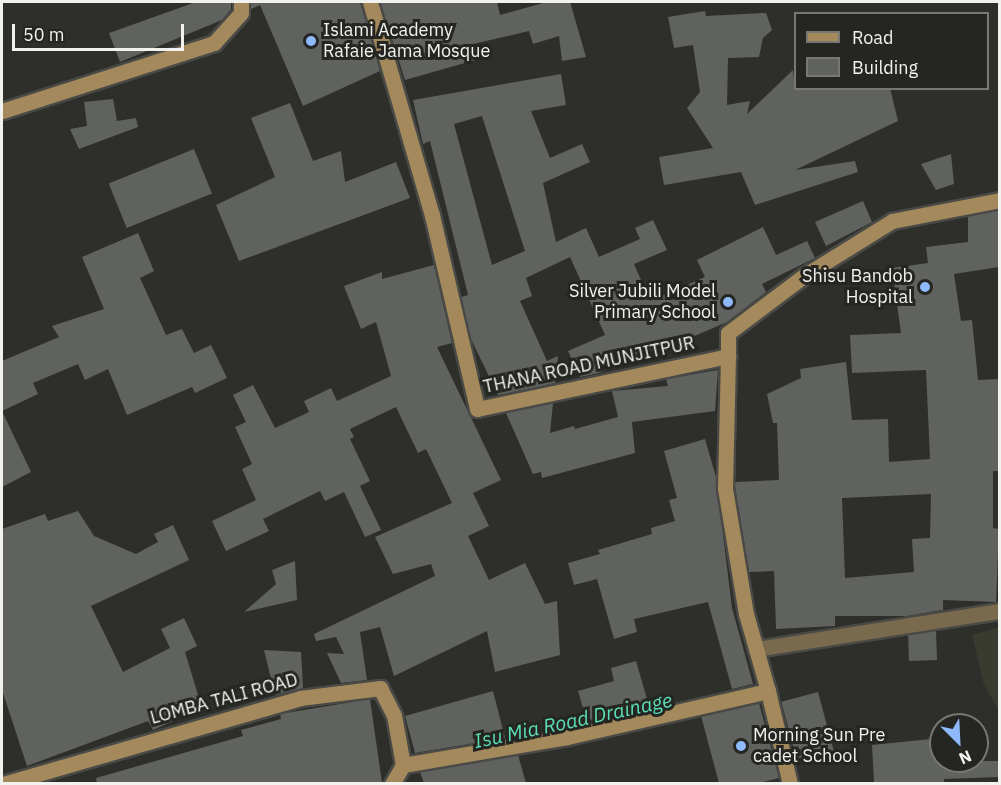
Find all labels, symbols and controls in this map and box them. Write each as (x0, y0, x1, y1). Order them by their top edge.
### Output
scale bar (15, 12, 188, 50)
legend (794, 12, 989, 90)
place label: Islami Academy Rafaie Jama Mosque (323, 20, 490, 63)
text: 50 m (23, 23, 65, 46)
text: Road (852, 26, 893, 49)
marker: Islami Academy Rafaie Jama Mosque (304, 34, 318, 48)
text: Building (852, 56, 918, 79)
place label: Shisu Bandob Hospital (802, 266, 913, 308)
marker: Shisu Bandob Hospital (918, 280, 932, 294)
place label: Silver Jubili Model Primary School (569, 281, 716, 324)
marker: Silver Jubili Model Primary School (721, 295, 735, 309)
street label: THANA ROAD MUNJITPUR (481, 332, 697, 398)
street label: LOMBA TALI ROAD (148, 669, 300, 729)
water label: Isu Mia Road Drainage (472, 687, 674, 753)
north arrow (929, 713, 989, 773)
place label: Morning Sun Pre cadet School (753, 725, 885, 768)
marker: Morning Sun Pre cadet School (734, 739, 748, 753)
text: N (956, 746, 975, 769)

